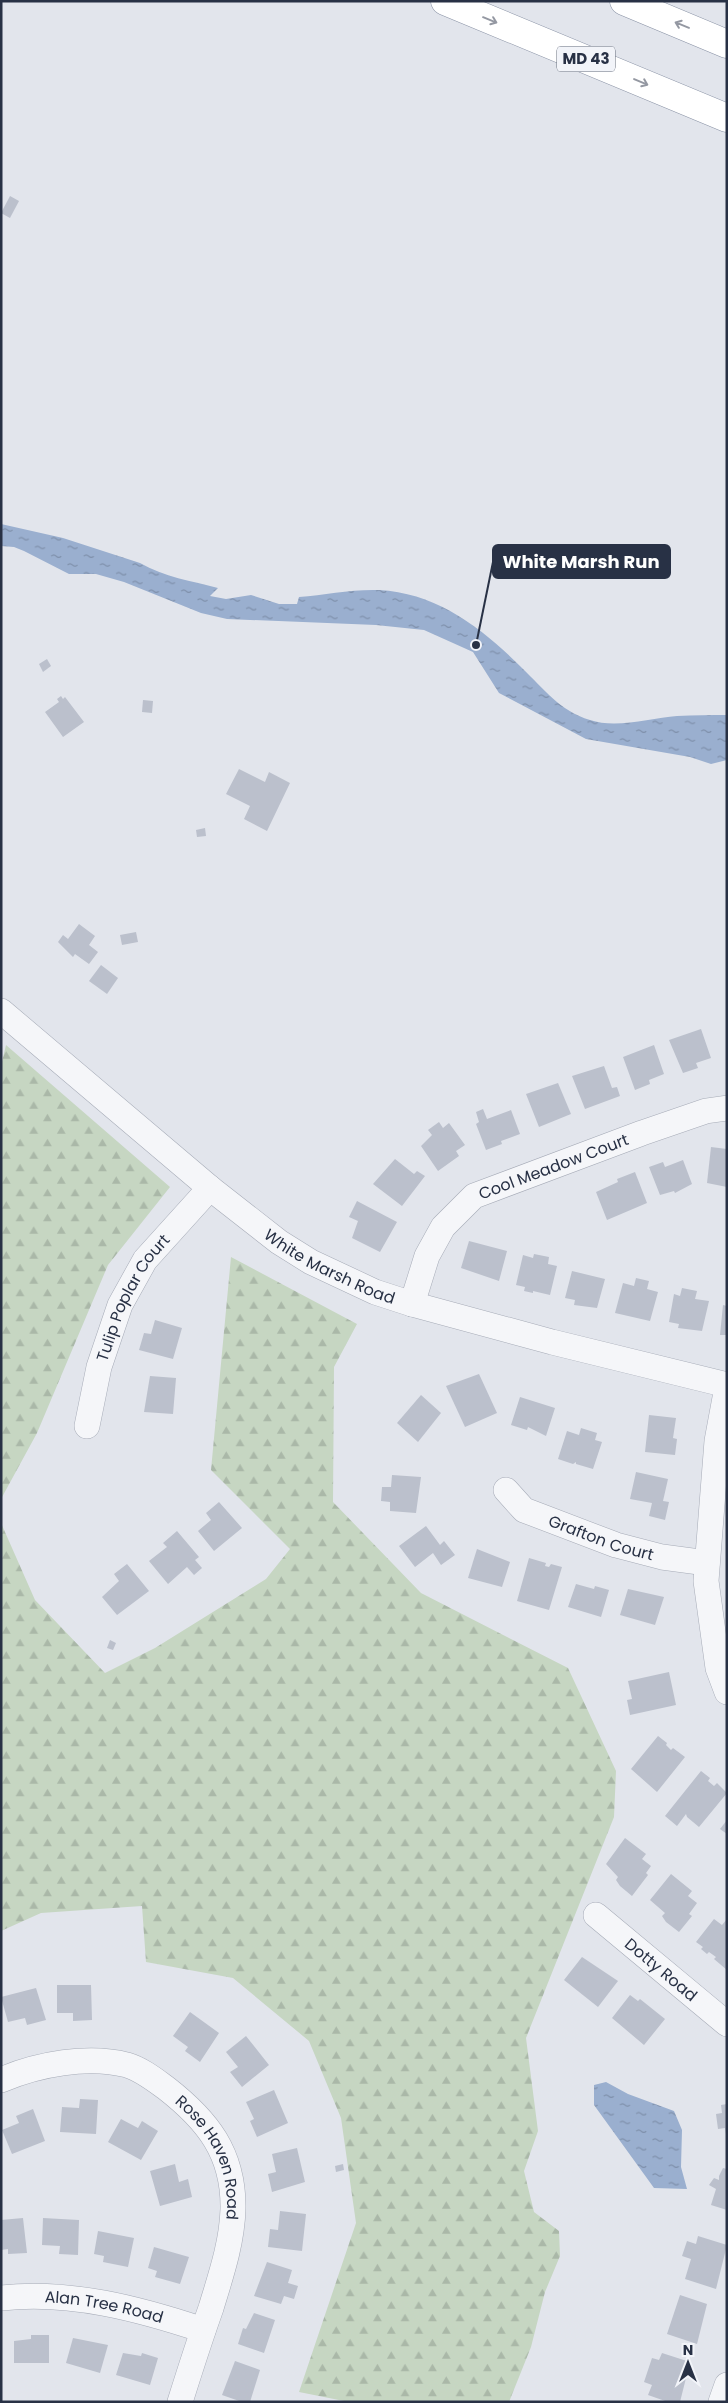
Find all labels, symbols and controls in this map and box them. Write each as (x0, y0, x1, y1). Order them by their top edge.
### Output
one-way arrow (483, 16, 498, 25)
one-way arrow (675, 20, 690, 30)
road number: MD 43 (557, 46, 615, 72)
one-way arrow (633, 77, 648, 87)
callout: White Marsh Run (493, 545, 670, 578)
text: White Marsh Run (502, 549, 660, 574)
street label: Cool Meadow Court (475, 1128, 632, 1205)
street label: White Marsh Road (259, 1223, 398, 1310)
street label: Tulip Poplar Court (91, 1229, 175, 1364)
street label: Grafton Court (545, 1509, 656, 1566)
street label: Dotty Road (620, 1933, 702, 2007)
street label: Rose Haven Road (170, 2090, 244, 2221)
street label: Alan Tree Road (44, 2285, 166, 2329)
north arrow (663, 2338, 713, 2388)
text: N (683, 2340, 693, 2360)

